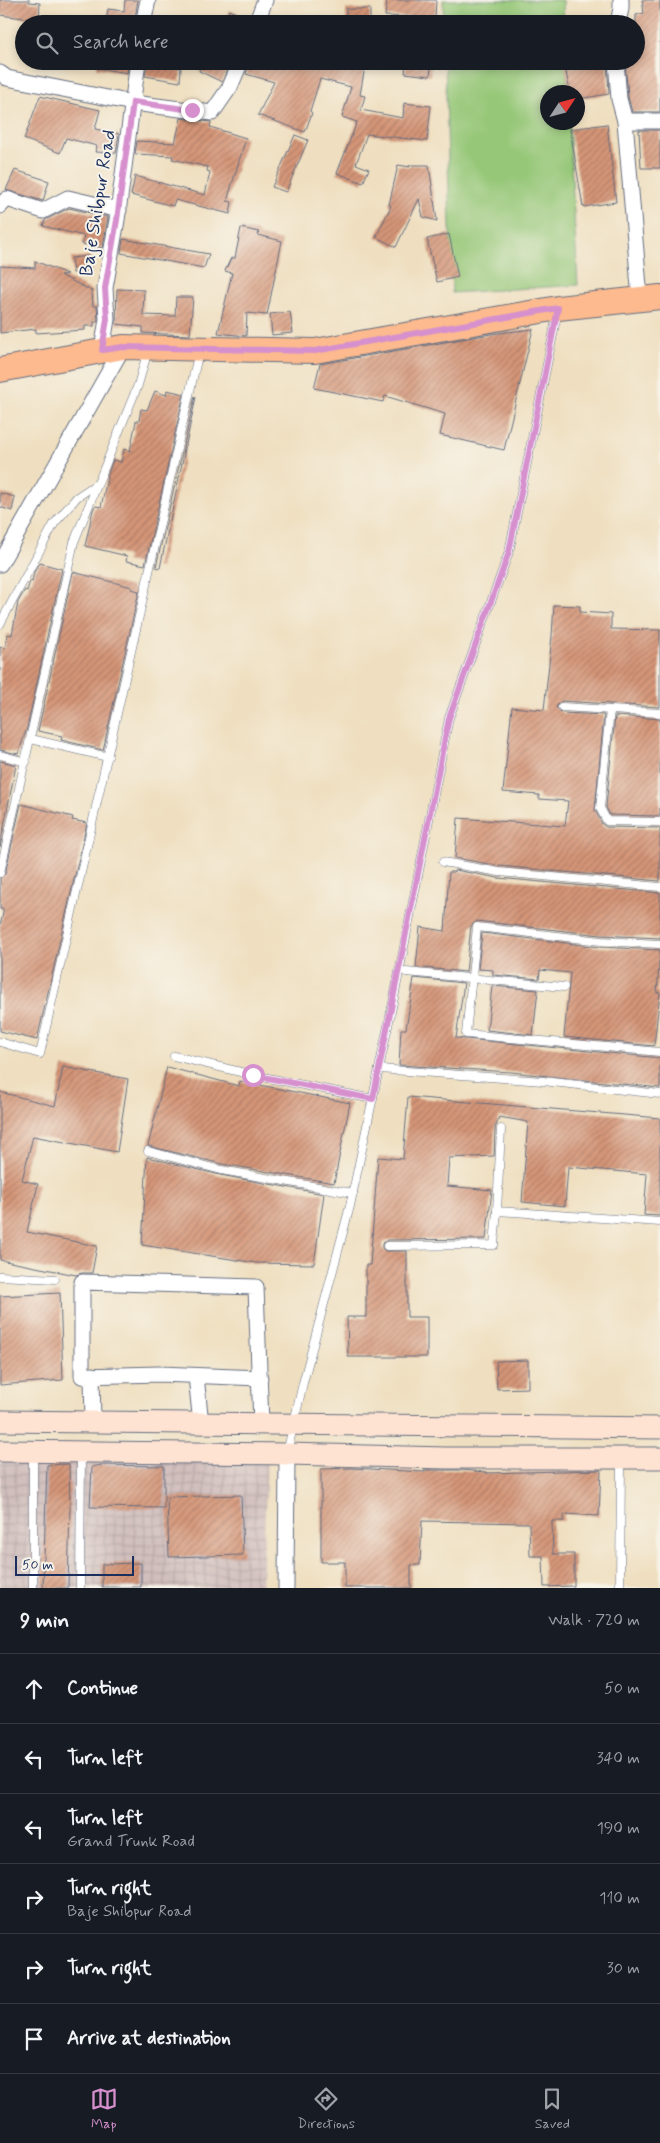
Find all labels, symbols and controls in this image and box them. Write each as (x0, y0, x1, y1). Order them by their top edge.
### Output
search box (15, 15, 645, 70)
icon: search (33, 29, 61, 57)
text: Search here (73, 30, 169, 55)
north arrow (540, 85, 585, 130)
route end (181, 99, 204, 122)
street label: Baje Shibpur Road (74, 128, 123, 278)
route start (242, 1064, 265, 1087)
scale bar (15, 1553, 134, 1576)
text: 50 m (22, 1556, 53, 1574)
text: 9 min (20, 1607, 69, 1635)
text: Walk · 720 m (548, 1610, 640, 1631)
icon: ahead (20, 1675, 48, 1703)
text: Continue (67, 1676, 138, 1701)
text: 50 m (604, 1678, 640, 1699)
icon: left (20, 1745, 48, 1773)
text: Turn left (67, 1746, 143, 1771)
text: 340 m (596, 1748, 640, 1769)
text: Turn left (67, 1806, 143, 1831)
icon: left (20, 1815, 48, 1843)
text: 190 m (597, 1818, 640, 1839)
text: Grand Trunk Road (67, 1831, 195, 1852)
text: Turn right (67, 1876, 151, 1901)
icon: right (20, 1885, 48, 1913)
text: 110 m (599, 1888, 640, 1909)
text: Baje Shibpur Road (67, 1901, 192, 1922)
icon: right (20, 1955, 48, 1983)
text: Turn right (67, 1956, 151, 1981)
text: 30 m (607, 1958, 640, 1979)
icon: arrive (20, 2025, 48, 2053)
text: Arrive at destination (67, 2026, 231, 2051)
tab: Map (90, 2085, 118, 2133)
tab: Directions (298, 2085, 355, 2133)
tab: Saved (535, 2085, 570, 2133)

